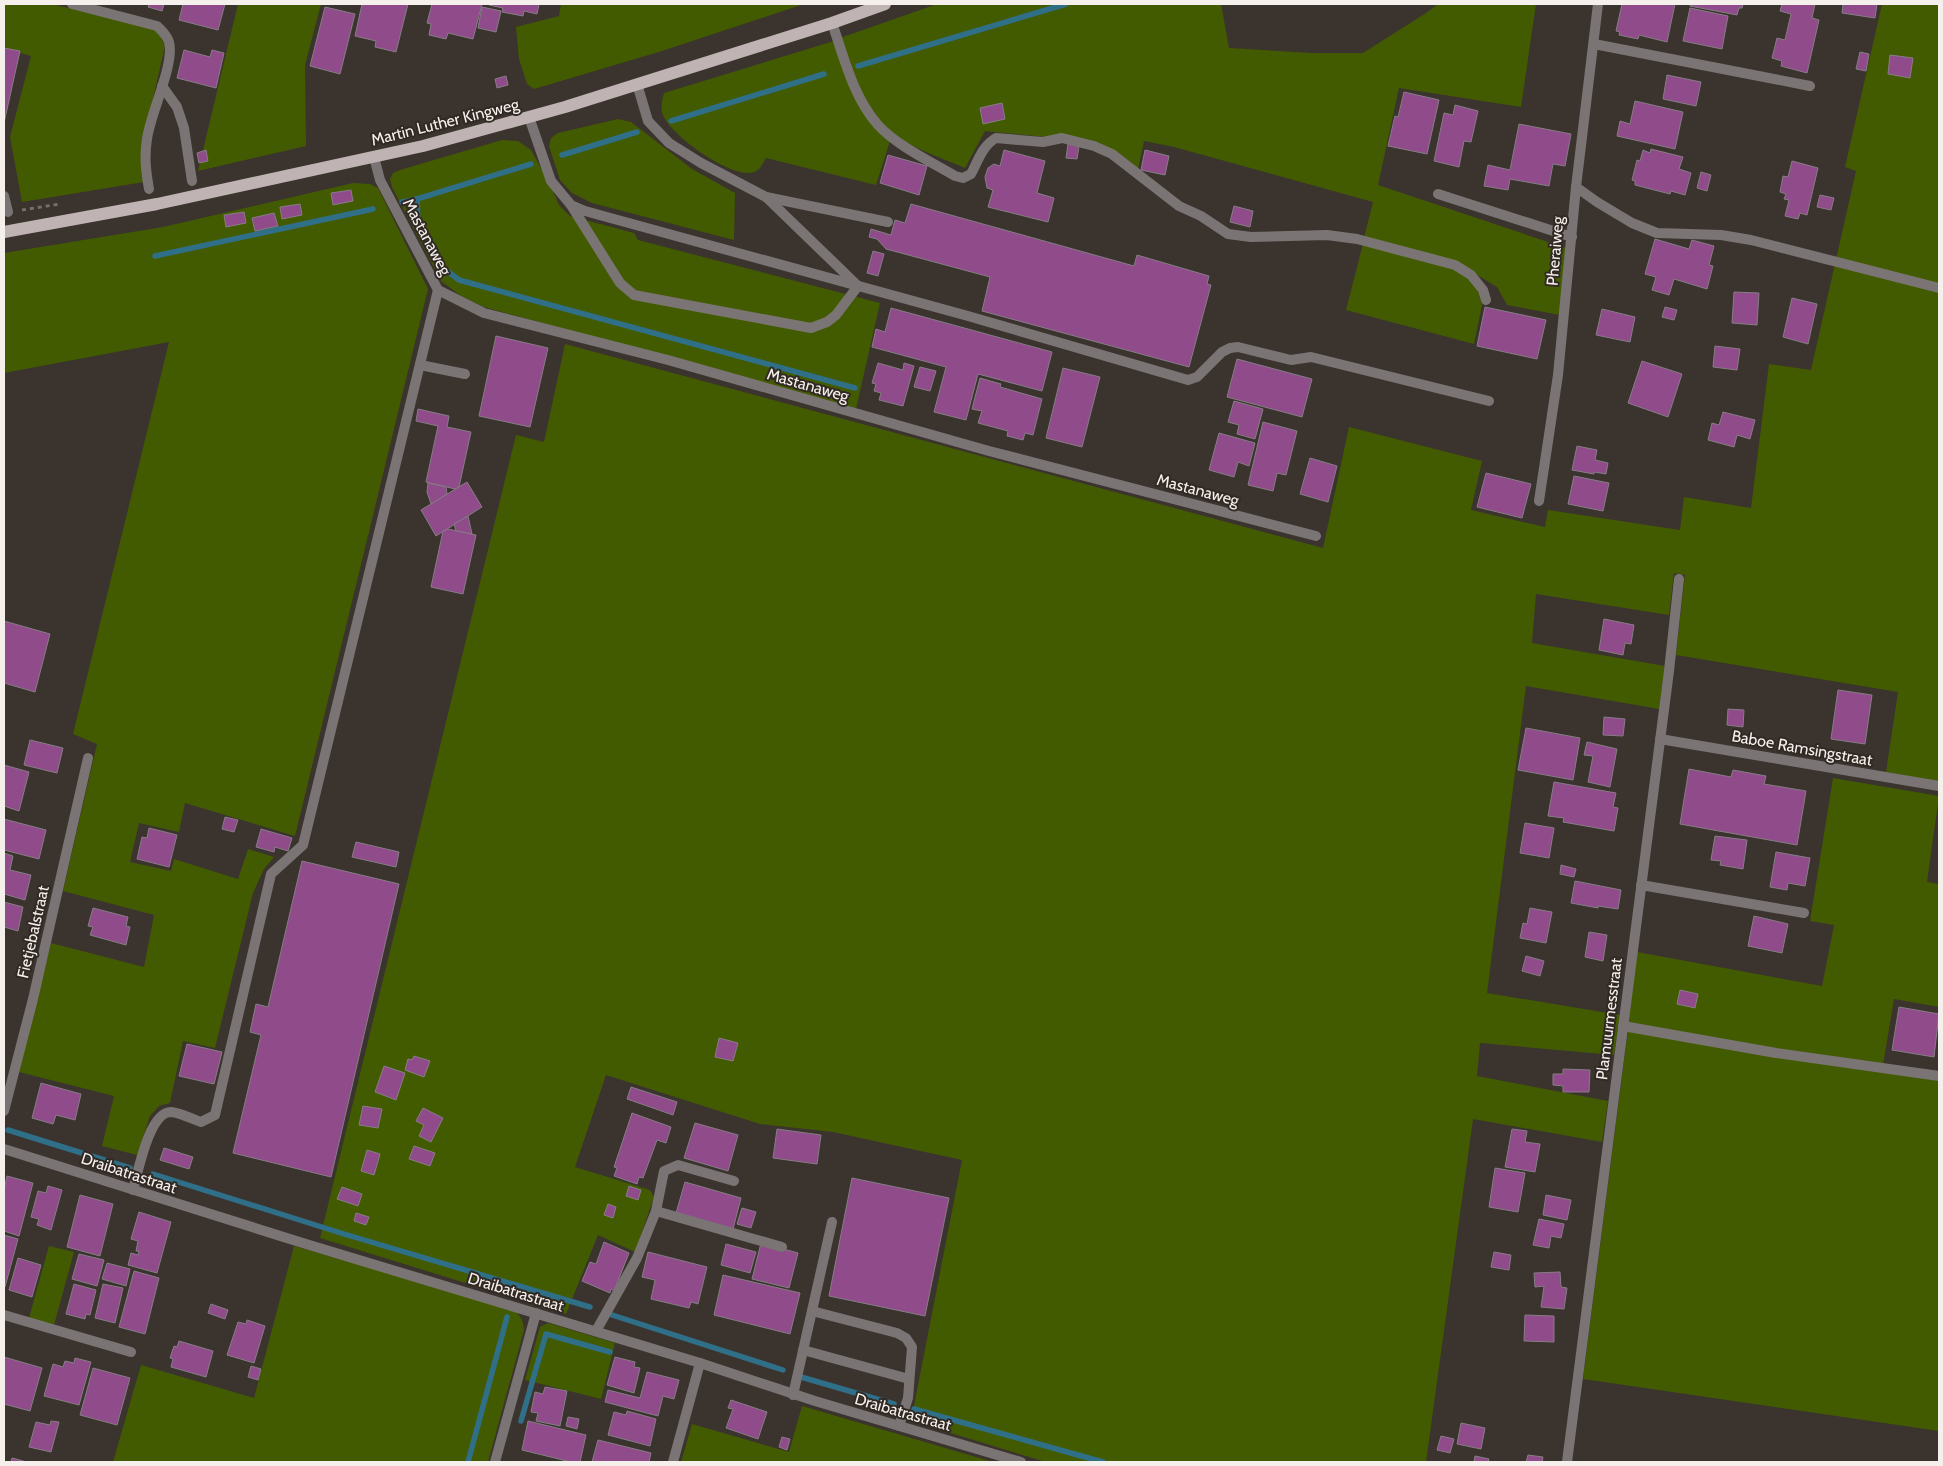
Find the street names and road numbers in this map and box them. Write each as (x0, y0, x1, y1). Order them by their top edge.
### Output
street label: Martin Luther Kingweg (369, 94, 522, 150)
street label: Mastanaweg (399, 195, 456, 280)
street label: Pheraiweg (1543, 214, 1568, 287)
street label: Mastanaweg (765, 364, 852, 406)
street label: Mastanaweg (1155, 470, 1242, 510)
street label: Baboe Ramsingstraat (1730, 726, 1874, 770)
street label: Fietjebalstraat (13, 883, 53, 980)
street label: Plamuurmesstraat (1592, 956, 1626, 1081)
street label: Draibatrastraat (79, 1149, 180, 1198)
street label: Draibatrastraat (466, 1268, 567, 1316)
street label: Draibatrastraat (853, 1389, 954, 1435)

